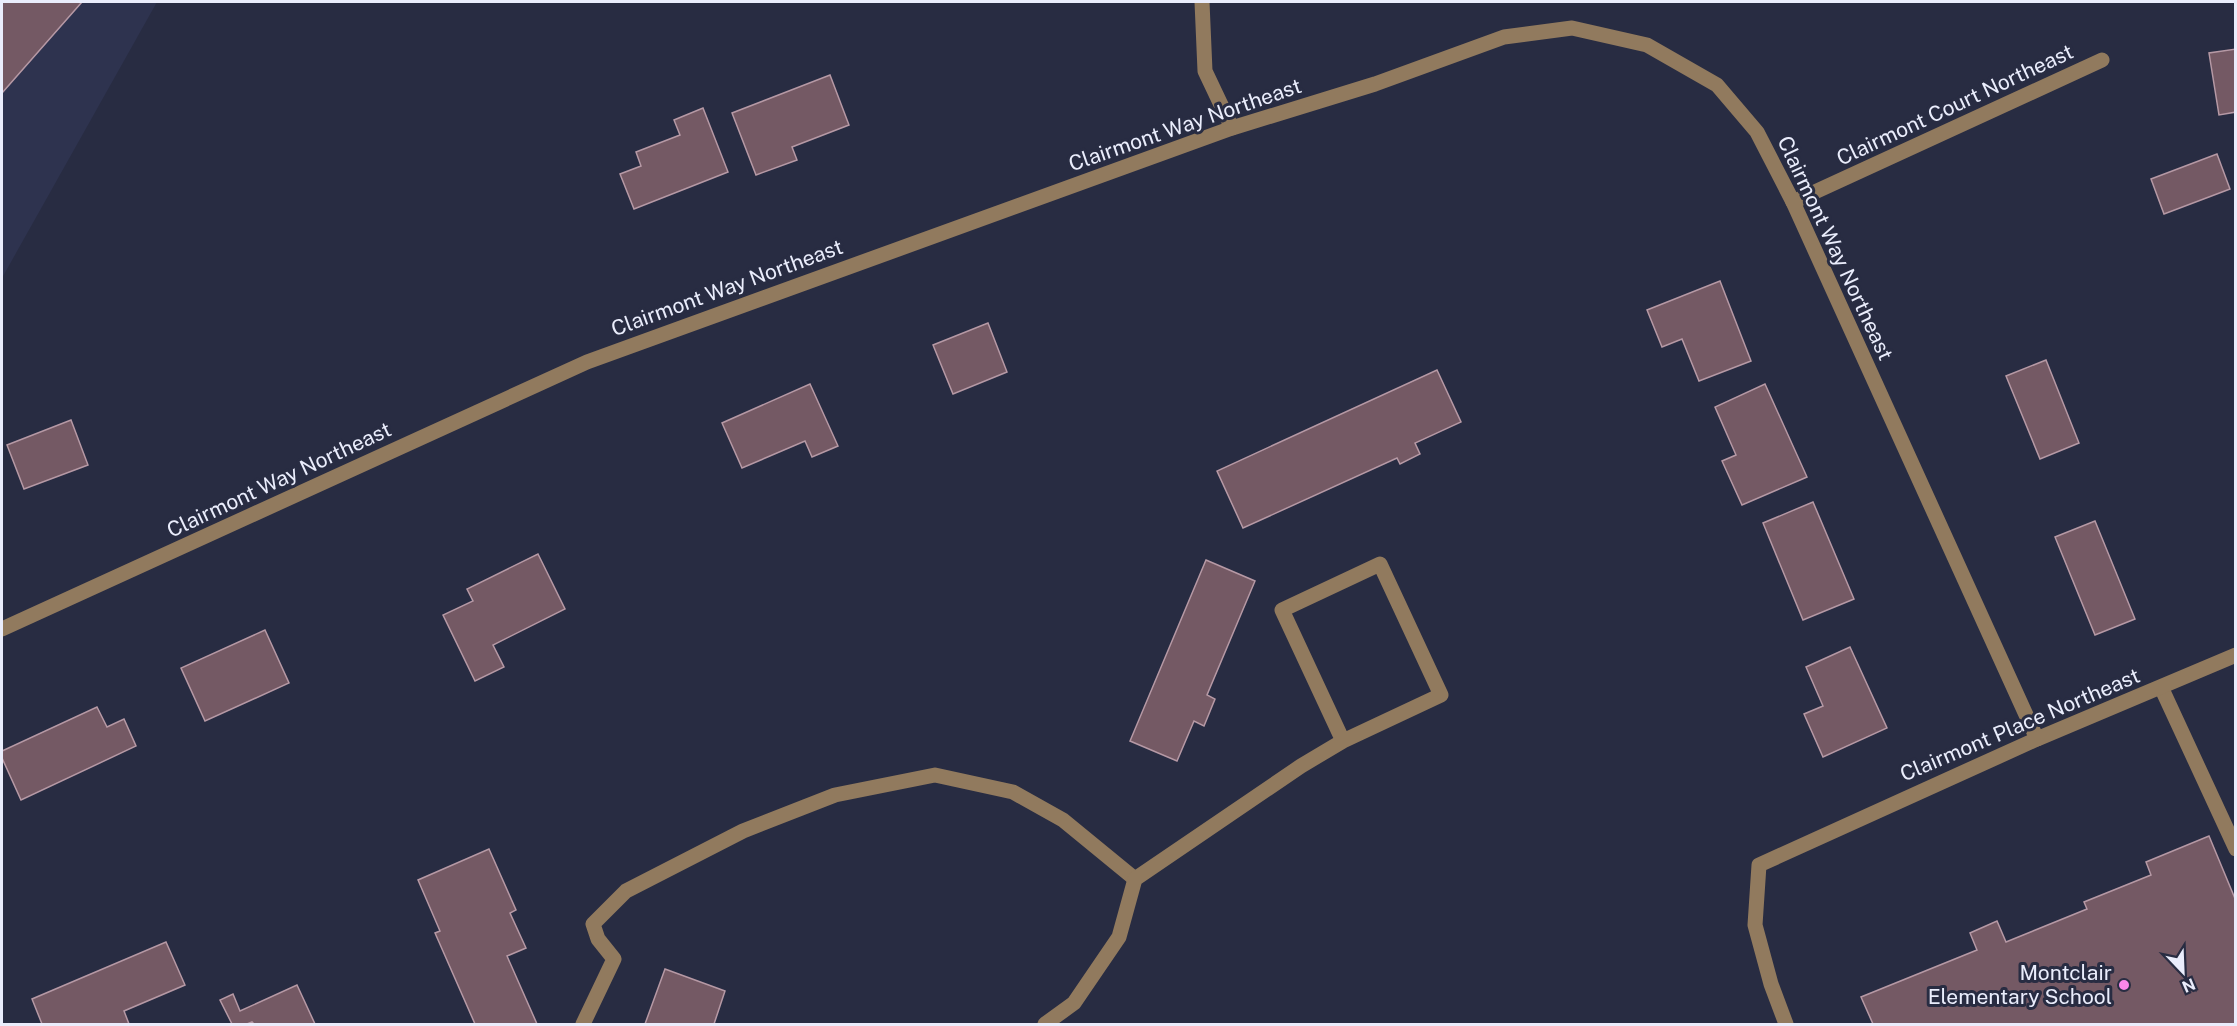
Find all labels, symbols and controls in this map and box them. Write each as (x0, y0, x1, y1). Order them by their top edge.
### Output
street label: Clairmont Court Northeast (1833, 39, 2077, 170)
street label: Clairmont Way Northeast (1065, 73, 1305, 176)
street label: Clairmont Way Northeast (1772, 132, 1898, 364)
street label: Clairmont Way Northeast (608, 234, 846, 341)
street label: Clairmont Way Northeast (163, 417, 395, 543)
street label: Clairmont Place Northeast (1896, 663, 2143, 786)
north arrow (2153, 942, 2213, 1002)
place label: Montclair Elementary School (1928, 960, 2112, 1009)
text: N (2179, 974, 2198, 997)
marker: Montclair Elementary School (2117, 978, 2131, 992)

